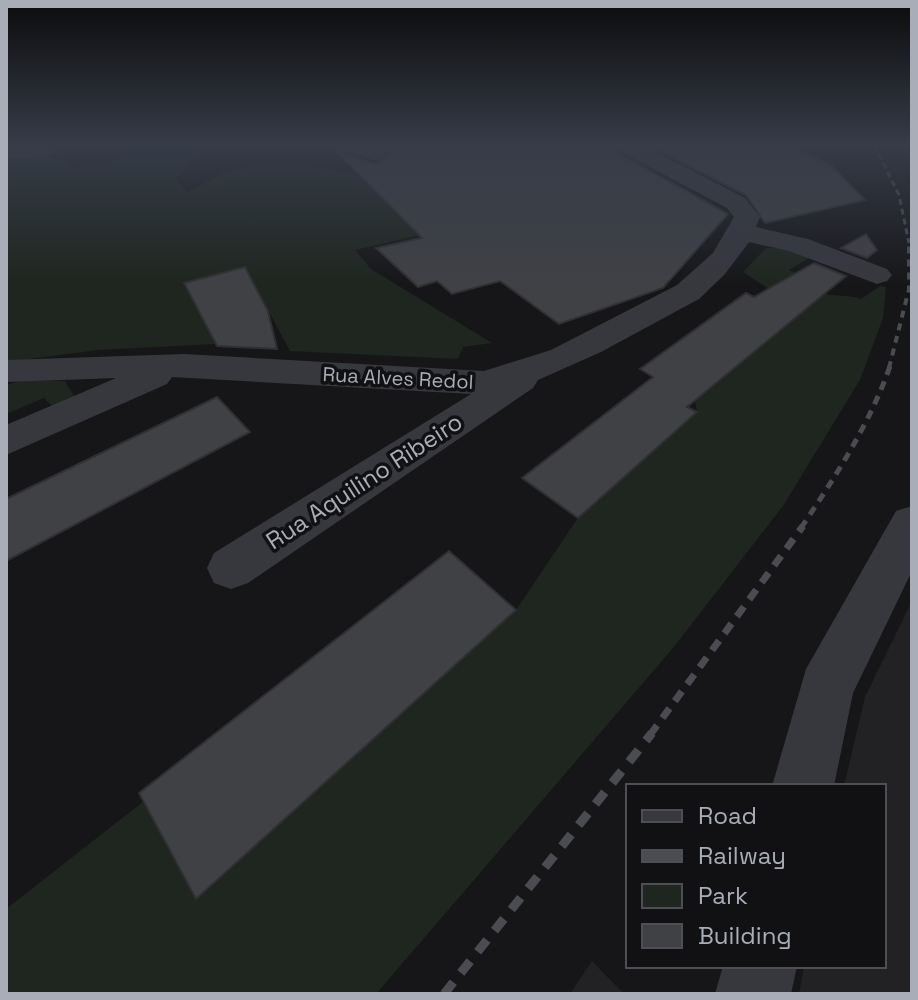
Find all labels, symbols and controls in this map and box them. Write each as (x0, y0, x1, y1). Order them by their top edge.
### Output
street label: Rua Alves Redol (322, 361, 474, 395)
street label: Rua Aquilino Ribeiro (260, 406, 468, 556)
legend (626, 784, 886, 968)
text: Road (698, 800, 757, 831)
text: Railway (698, 840, 786, 871)
text: Park (698, 880, 748, 911)
text: Building (698, 920, 792, 951)

